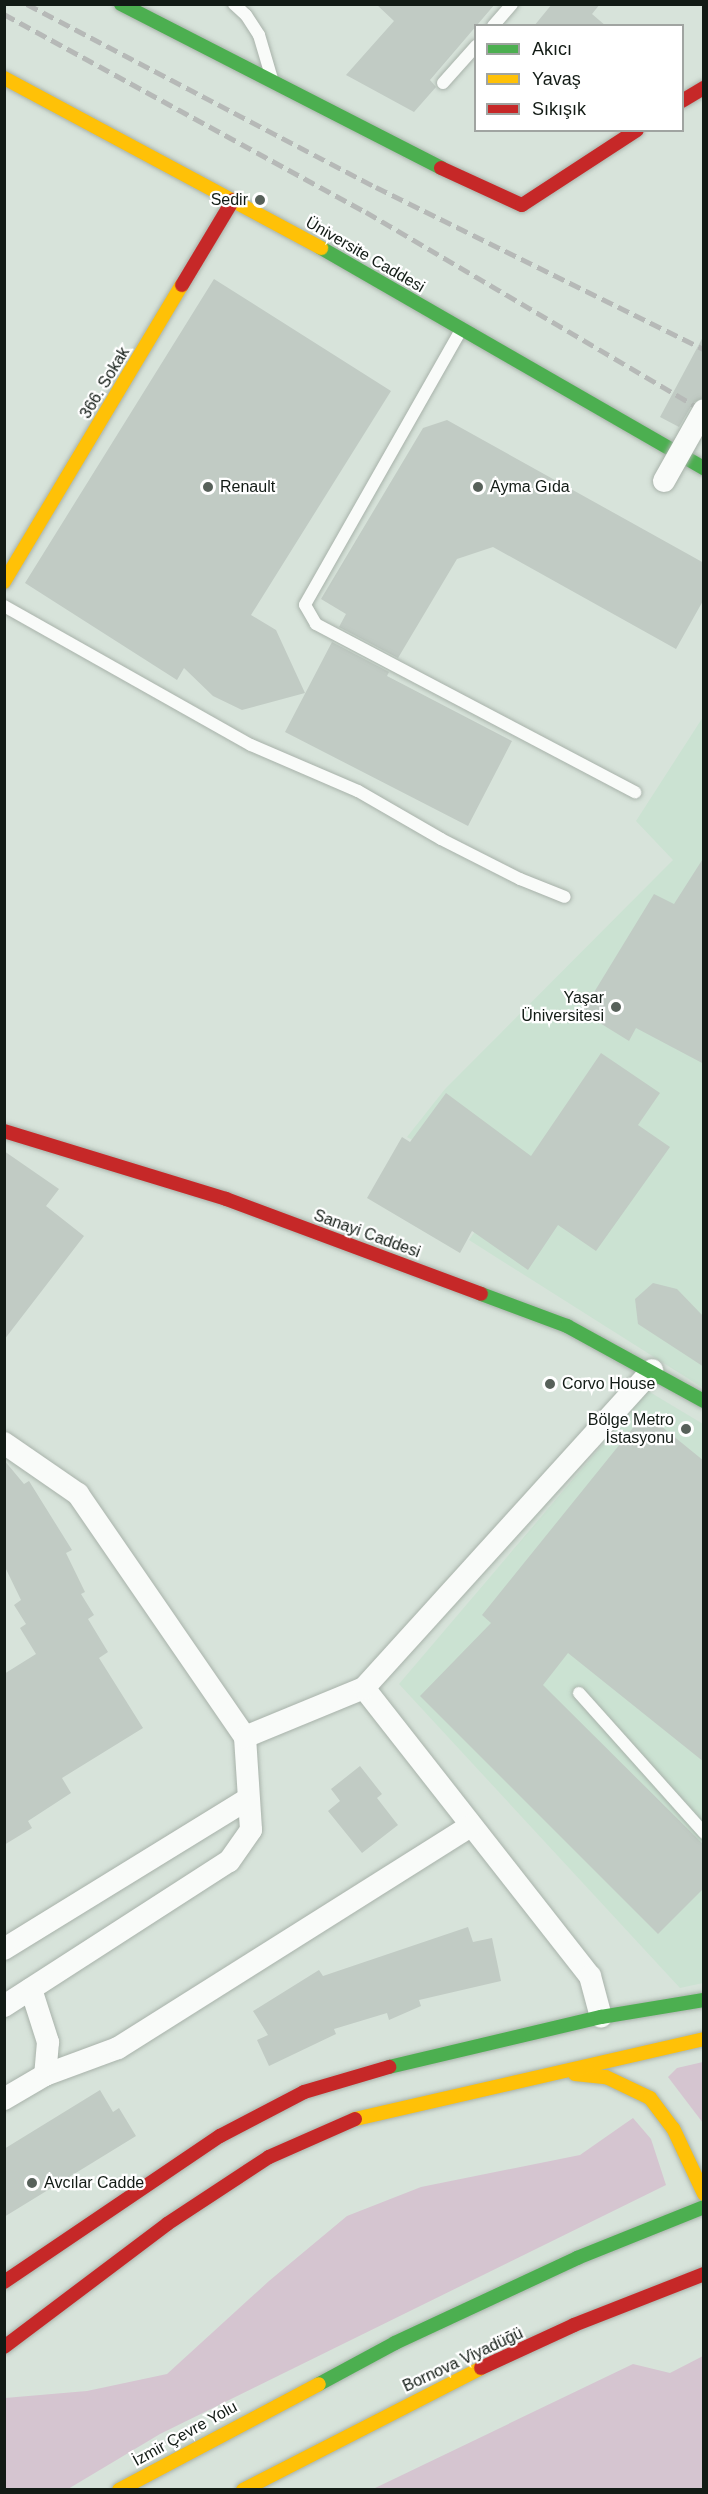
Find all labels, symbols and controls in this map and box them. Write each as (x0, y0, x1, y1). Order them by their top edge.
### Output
legend (474, 24, 684, 132)
text: Akıcı (532, 39, 572, 59)
text: Yavaş (532, 69, 581, 89)
text: Sıkışık (532, 99, 586, 119)
place label: Sedir (211, 190, 248, 210)
marker: Sedir (253, 193, 267, 207)
street label: Üniversite Caddesi (302, 213, 428, 297)
street label: 366. Sokak (76, 344, 134, 422)
place label: Renault (220, 477, 275, 497)
place label: Ayma Gıda (490, 477, 570, 497)
marker: Renault (201, 480, 215, 494)
marker: Ayma Gıda (471, 480, 485, 494)
place label: Yaşar Üniversitesi (521, 988, 604, 1026)
marker: Yaşar Üniversitesi (609, 1000, 623, 1014)
street label: Sanayi Caddesi (311, 1206, 423, 1262)
place label: Corvo House (562, 1374, 655, 1394)
marker: Corvo House (543, 1377, 557, 1391)
place label: Bölge Metro İstasyonu (588, 1410, 674, 1448)
marker: Bölge Metro İstasyonu (679, 1422, 693, 1436)
place label: Avcılar Cadde (44, 2173, 144, 2193)
marker: Avcılar Cadde (25, 2176, 39, 2190)
street label: Bornova Viyadüğü (400, 2324, 526, 2396)
street label: İzmir Çevre Yolu (129, 2397, 241, 2471)

